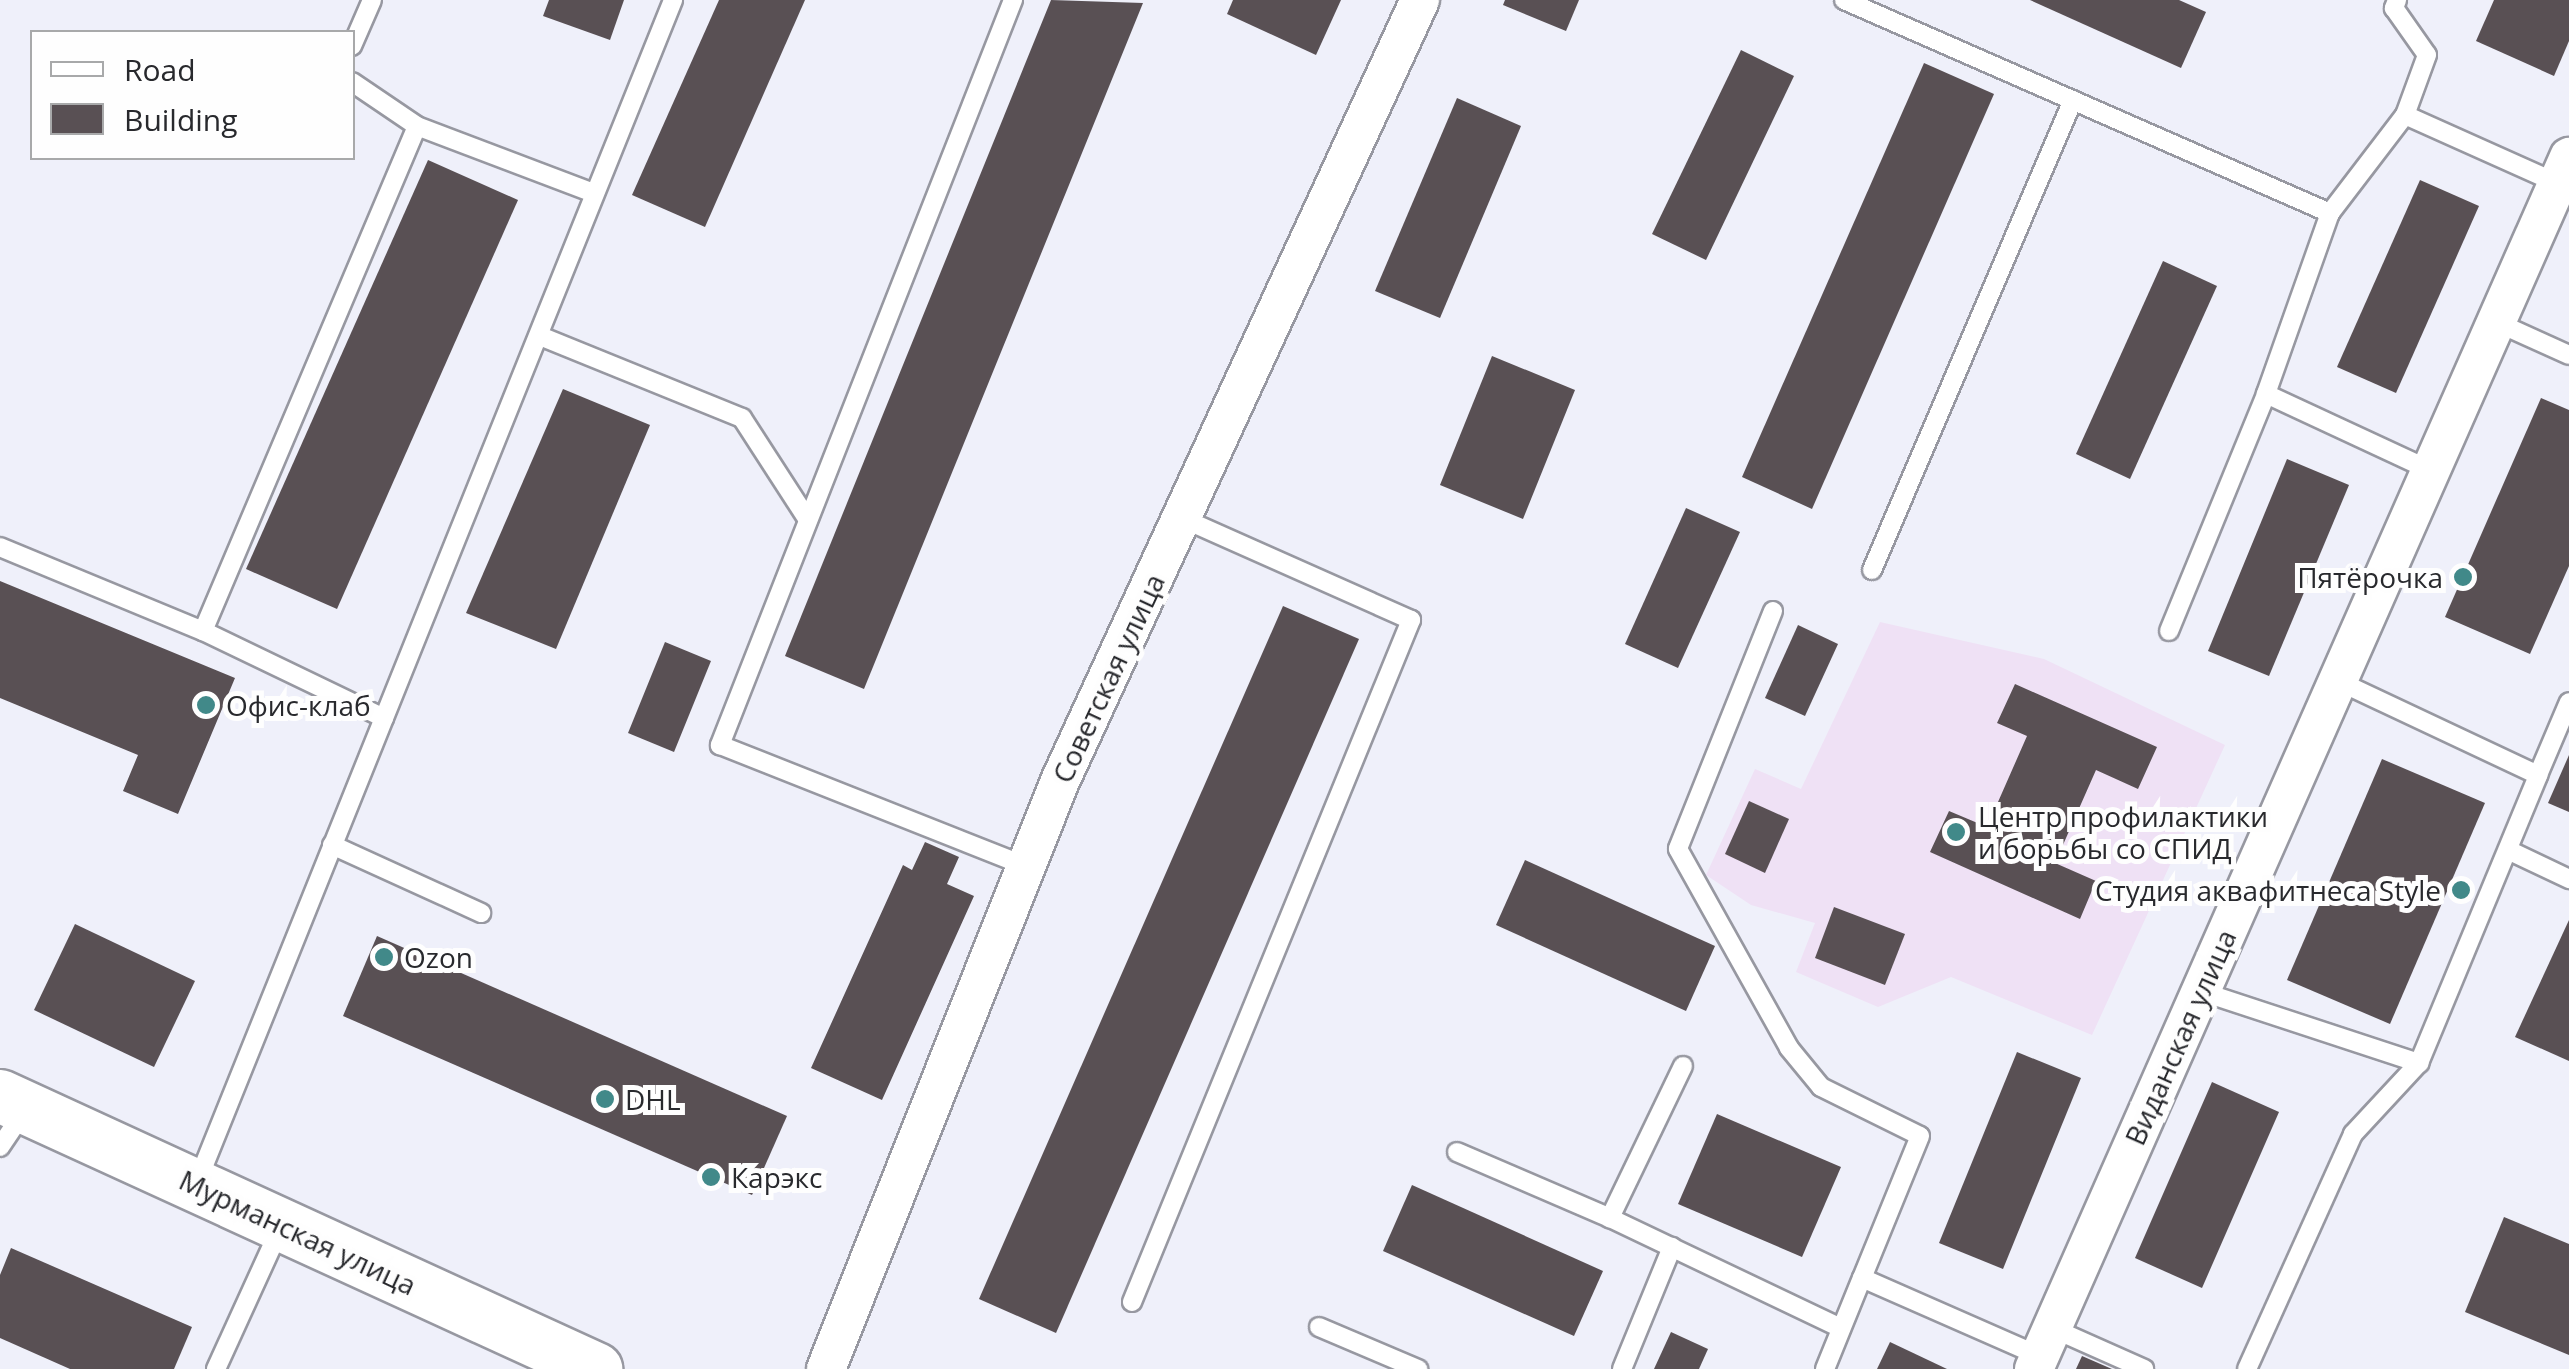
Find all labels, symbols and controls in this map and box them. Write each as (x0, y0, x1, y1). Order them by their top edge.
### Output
legend (30, 30, 355, 160)
text: Road (124, 49, 196, 90)
text: Building (124, 99, 238, 140)
place label: Пятёрочка (2297, 560, 2443, 594)
marker: Пятёрочка (2452, 566, 2474, 588)
street label: Советская улица (1045, 568, 1171, 788)
place label: Офис-клаб (226, 688, 371, 722)
marker: Офис-клаб (195, 694, 217, 716)
place label: Центр профилактики и борьбы со СПИД (1978, 799, 2268, 865)
marker: Центр профилактики и борьбы со СПИД (1943, 819, 1969, 845)
place label: Студия аквафитнеса Style (2095, 873, 2441, 907)
marker: Студия аквафитнеса Style (2450, 879, 2472, 901)
street label: Виданская улица (2117, 924, 2243, 1150)
place label: Ozon (404, 940, 473, 974)
marker: Ozon (373, 946, 395, 968)
place label: DHL (625, 1082, 681, 1116)
marker: DHL (594, 1088, 616, 1110)
place label: Карэкс (731, 1160, 822, 1194)
street label: Мурманская улица (174, 1162, 422, 1302)
marker: Карэкс (700, 1166, 722, 1188)

